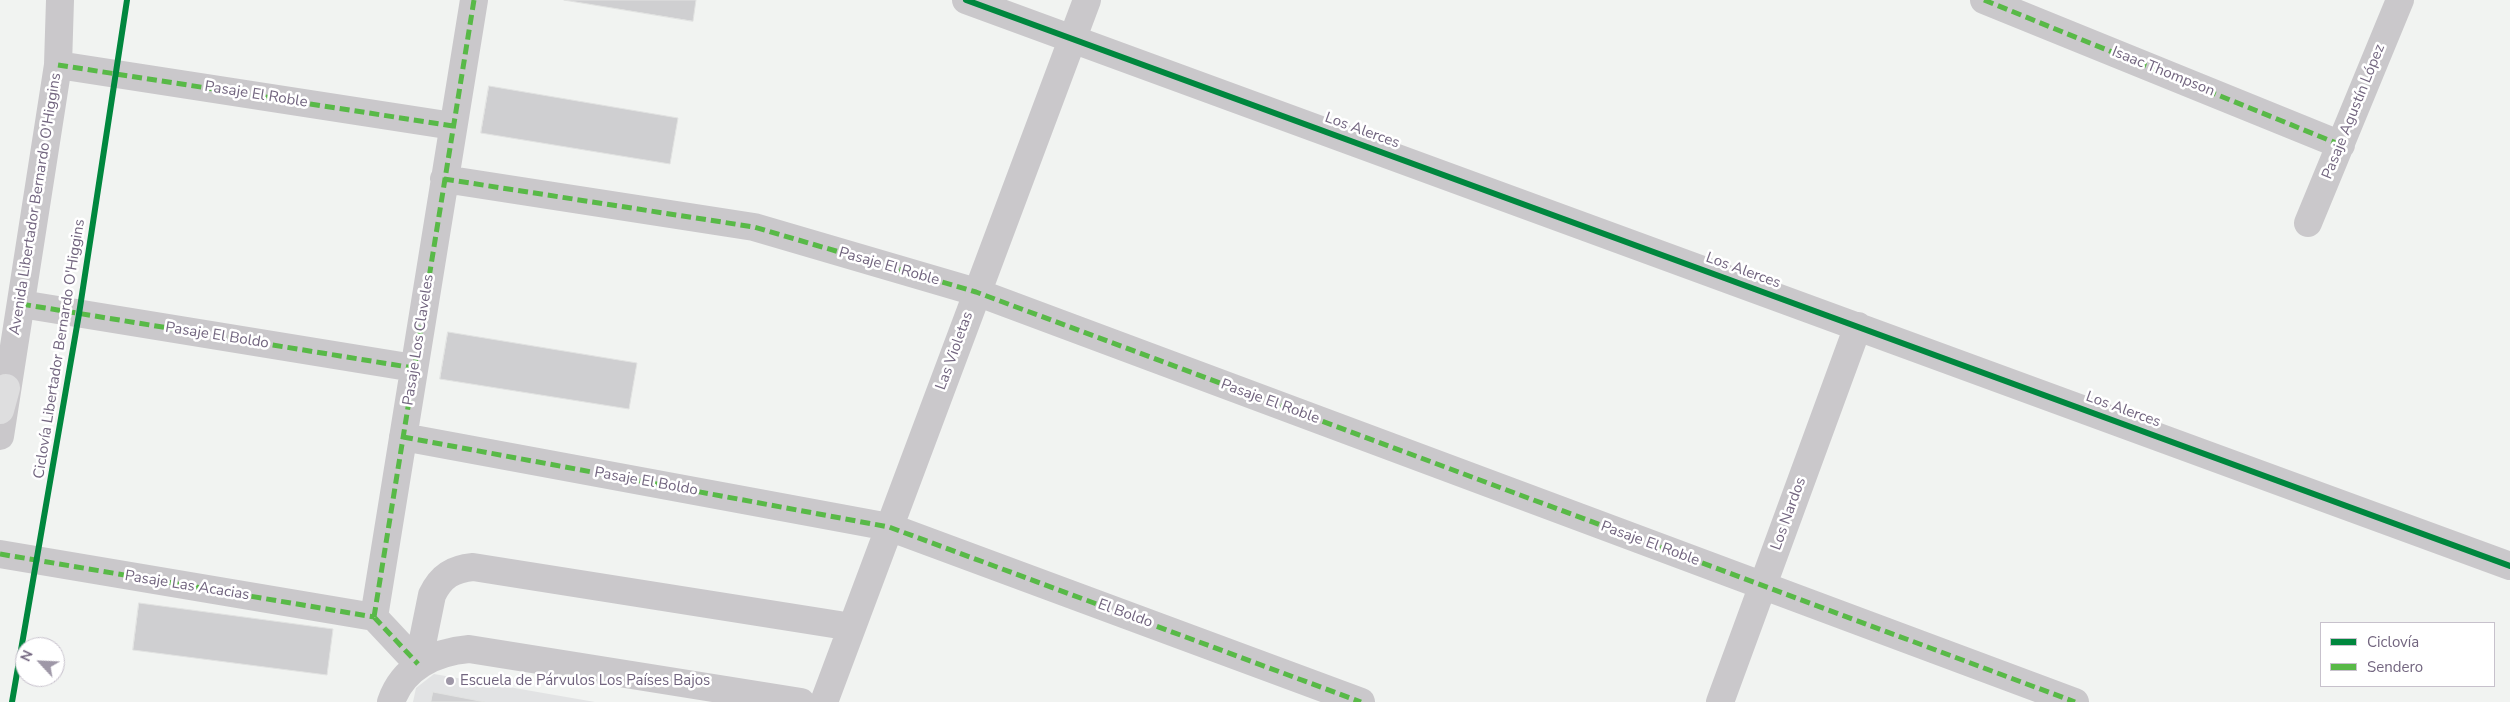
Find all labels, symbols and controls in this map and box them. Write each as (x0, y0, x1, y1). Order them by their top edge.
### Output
street label: Pasaje Agustín López (2319, 42, 2389, 182)
street label: Isaac Thompson (2109, 43, 2217, 101)
street label: Avenida Libertador Bernardo O'Higgins (6, 72, 66, 336)
street label: Pasaje El Roble (203, 78, 309, 112)
street label: Los Alerces (1322, 109, 1402, 153)
street label: Ciclovía Libertador Bernardo O'Higgins (31, 218, 89, 480)
street label: Pasaje El Roble (837, 244, 941, 290)
street label: Los Alerces (1703, 249, 1783, 293)
street label: Pasaje Los Claveles (400, 273, 438, 407)
street label: Las Violetas (933, 309, 977, 393)
street label: Pasaje El Boldo (164, 319, 270, 353)
street label: Pasaje El Roble (1218, 376, 1322, 428)
street label: Los Alerces (2083, 388, 2163, 432)
street label: Pasaje El Boldo (593, 464, 699, 500)
street label: Los Nardos (1768, 475, 1810, 553)
street label: Pasaje El Roble (1598, 518, 1702, 570)
street label: Pasaje Las Acacias (123, 567, 251, 605)
street label: El Boldo (1095, 596, 1155, 632)
legend (2320, 622, 2495, 687)
text: Ciclovía (2367, 632, 2419, 652)
north arrow (15, 637, 65, 687)
text: N (16, 647, 38, 665)
text: Sendero (2367, 657, 2423, 677)
place label: Escuela de Párvulos Los Países Bajos (460, 672, 710, 690)
marker: Escuela de Párvulos Los Países Bajos (444, 675, 456, 687)

